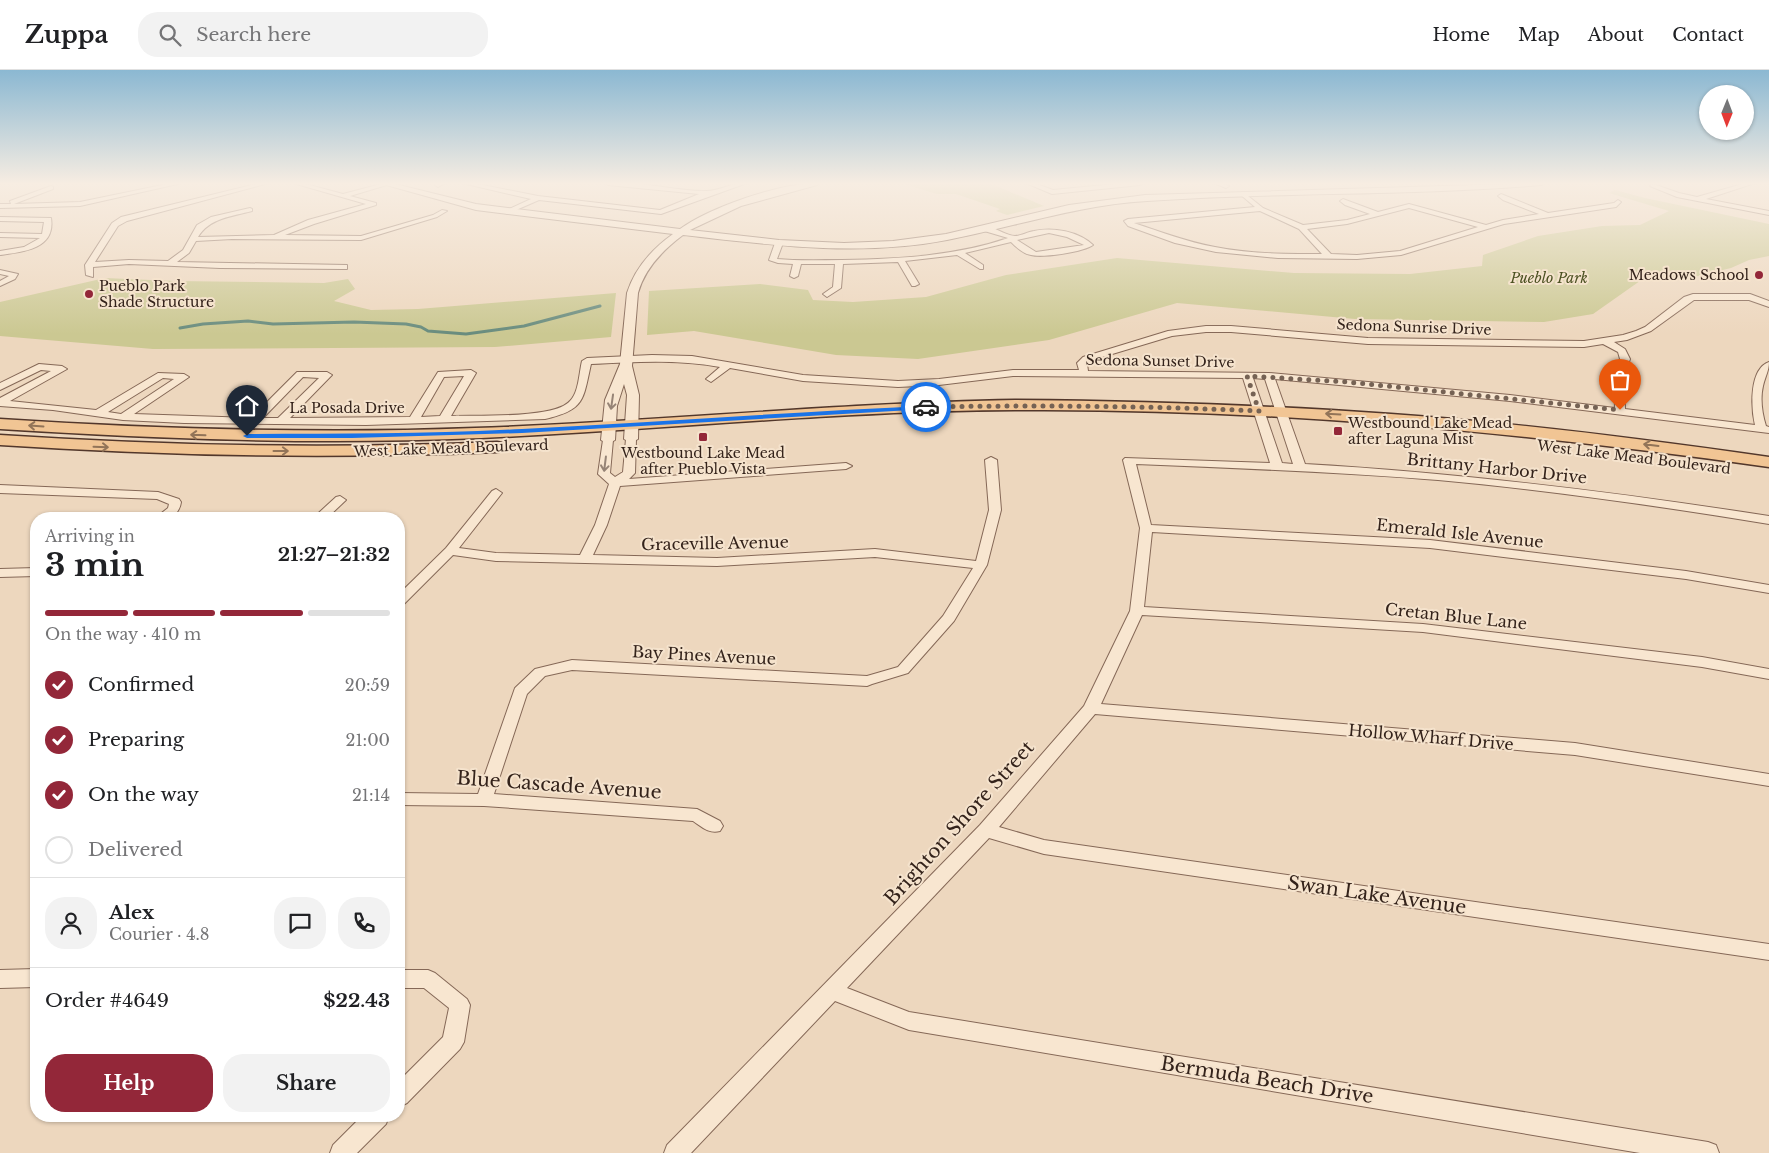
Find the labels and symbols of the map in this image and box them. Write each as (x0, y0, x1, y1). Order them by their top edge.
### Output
north arrow (1699, 85, 1754, 140)
place label: Meadows School (1629, 266, 1749, 284)
park label: Pueblo Park (1509, 269, 1588, 287)
marker: Meadows School (1753, 269, 1765, 281)
place label: Pueblo Park Shade Structure (99, 277, 214, 311)
marker: Pueblo Park Shade Structure (83, 288, 95, 300)
street label: Sedona Sunrise Drive (1336, 315, 1492, 339)
street label: Sedona Sunset Drive (1086, 351, 1234, 371)
pin (1599, 359, 1641, 410)
courier (901, 382, 951, 432)
pin (226, 385, 268, 436)
one-way arrow (607, 394, 617, 410)
street label: La Posada Drive (289, 399, 405, 417)
one-way arrow (1325, 410, 1341, 419)
place label: Westbound Lake Mead after Laguna Mist (1347, 414, 1513, 448)
one-way arrow (28, 422, 44, 431)
marker: Westbound Lake Mead after Laguna Mist (1332, 425, 1344, 437)
one-way arrow (190, 430, 206, 440)
marker: Westbound Lake Mead after Pueblo Vista (697, 431, 709, 443)
street label: West Lake Mead Boulevard (352, 436, 549, 460)
street label: West Lake Mead Boulevard (1535, 436, 1732, 478)
one-way arrow (1644, 440, 1660, 450)
one-way arrow (93, 442, 109, 451)
place label: Westbound Lake Mead after Pueblo Vista (620, 444, 786, 478)
one-way arrow (273, 447, 289, 456)
street label: Brittany Harbor Drive (1406, 449, 1588, 487)
one-way arrow (600, 456, 610, 472)
street label: Emerald Isle Avenue (1375, 514, 1545, 552)
street label: Graceville Avenue (641, 532, 789, 554)
street label: Cretan Blue Lane (1384, 599, 1528, 633)
street label: Bay Pines Avenue (632, 641, 776, 669)
street label: Hollow Wharf Drive (1347, 720, 1515, 754)
street label: Brighton Shore Street (879, 736, 1039, 910)
street label: Blue Cascade Avenue (456, 766, 662, 804)
street label: Swan Lake Avenue (1286, 871, 1468, 919)
street label: Bermuda Beach Drive (1159, 1052, 1375, 1108)

